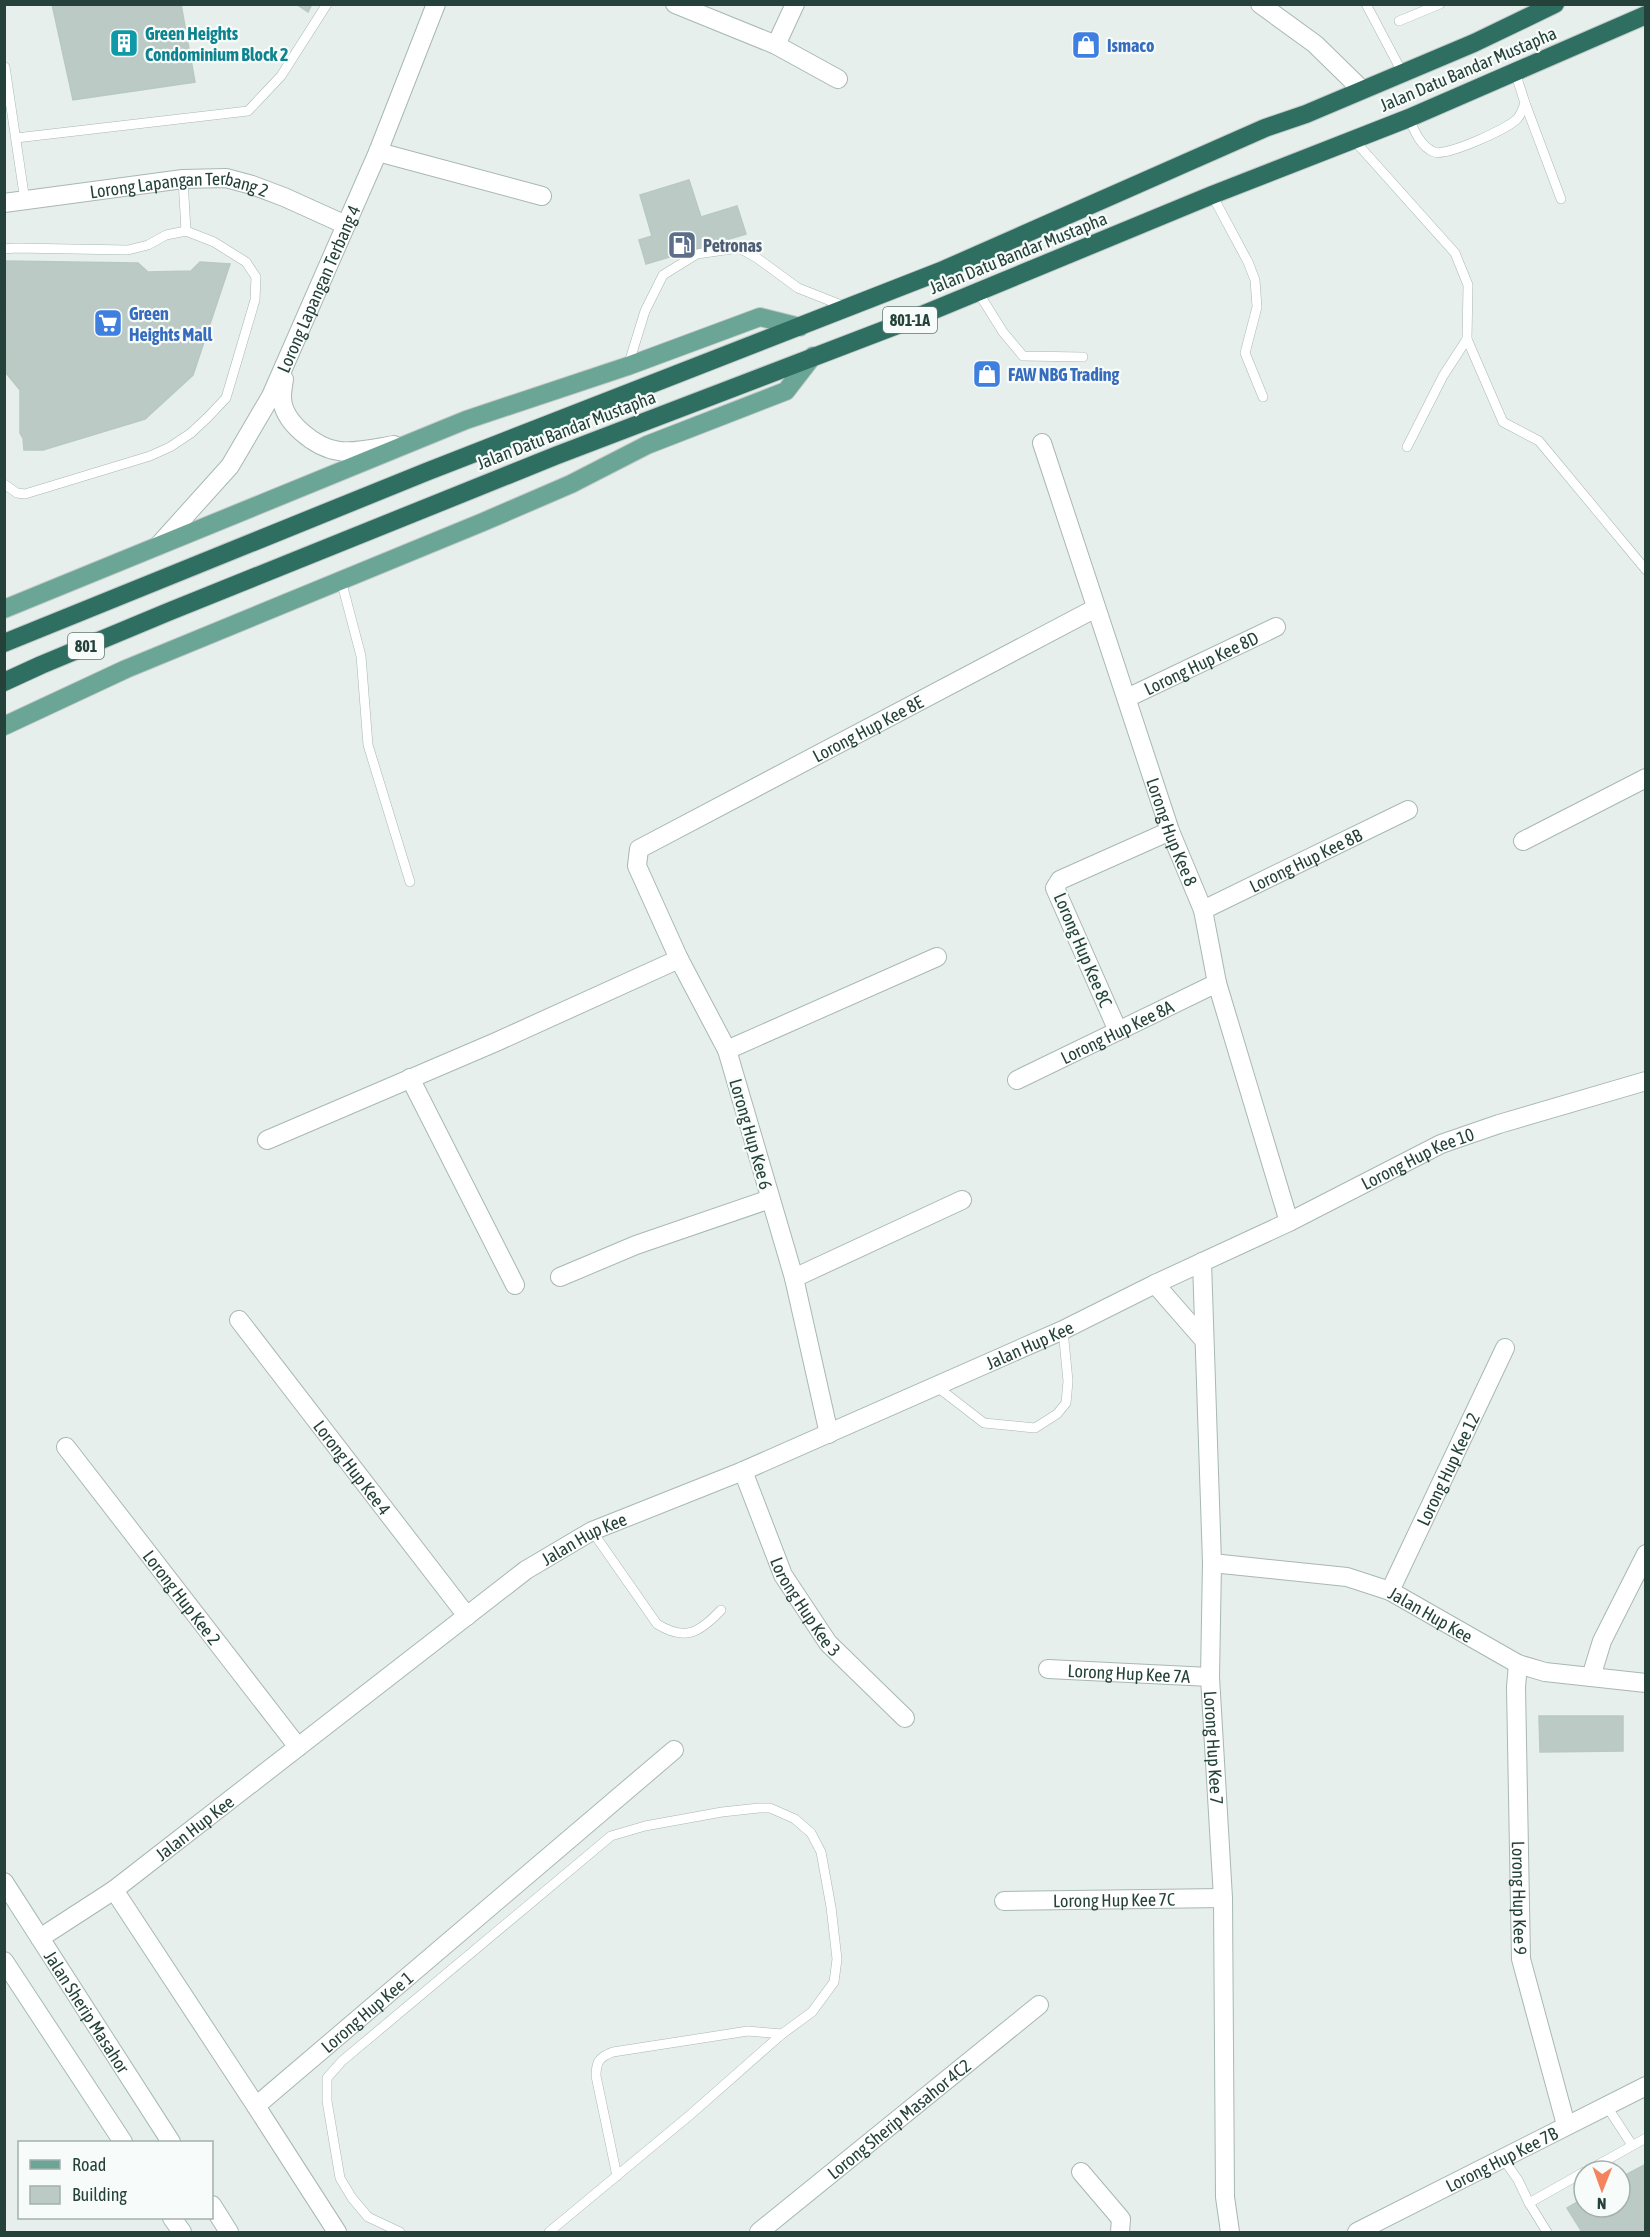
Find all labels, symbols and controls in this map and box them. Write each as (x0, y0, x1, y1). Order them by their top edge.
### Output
street label: Jalan Datu Bandar Mustapha (1377, 22, 1559, 116)
place label: Green Heights Condominium Block 2 (145, 23, 288, 65)
building icon: Green Heights Condominium Block 2 (108, 27, 140, 59)
shop icon: Ismaco (1070, 29, 1102, 61)
place label: Ismaco (1107, 35, 1154, 56)
street label: Lorong Lapangan Terbang 2 (88, 167, 271, 202)
street label: Lorong Lapangan Terbang 4 (272, 202, 364, 376)
street label: Jalan Datu Bandar Mustapha (926, 208, 1110, 298)
fuel station icon: Petronas (666, 229, 698, 261)
place label: Petronas (703, 235, 763, 256)
place label: Green Heights Mall (129, 303, 212, 345)
supermarket icon: Green Heights Mall (92, 307, 124, 339)
road number: 801-1A (883, 307, 937, 333)
shop icon: FAW NBG Trading (971, 358, 1003, 390)
place label: FAW NBG Trading (1008, 364, 1120, 385)
street label: Jalan Datu Bandar Mustapha (474, 386, 658, 474)
street label: Lorong Hup Kee 8D (1140, 627, 1262, 699)
road number: 801 (68, 633, 104, 659)
street label: Lorong Hup Kee 8E (809, 691, 927, 766)
street label: Lorong Hup Kee 8 (1143, 775, 1202, 889)
street label: Lorong Hup Kee 8B (1246, 824, 1366, 896)
street label: Lorong Hup Kee 8C (1049, 890, 1117, 1010)
street label: Lorong Hup Kee 8A (1057, 995, 1177, 1068)
street label: Lorong Hup Kee 6 (725, 1076, 777, 1192)
street label: Lorong Hup Kee 10 (1358, 1123, 1477, 1194)
street label: Jalan Hup Kee (982, 1316, 1077, 1373)
street label: Lorong Hup Kee 12 (1412, 1409, 1483, 1529)
street label: Lorong Hup Kee 4 (309, 1416, 396, 1519)
street label: Jalan Hup Kee (537, 1508, 629, 1569)
street label: Lorong Hup Kee 2 (139, 1546, 225, 1649)
street label: Lorong Hup Kee 3 (767, 1554, 845, 1660)
street label: Jalan Hup Kee (1385, 1582, 1477, 1647)
street label: Lorong Hup Kee 7A (1067, 1659, 1191, 1687)
street label: Lorong Hup Kee 7 (1200, 1690, 1228, 1805)
street label: Jalan Hup Kee (151, 1791, 238, 1865)
street label: Lorong Hup Kee 9 (1508, 1841, 1531, 1955)
street label: Lorong Hup Kee 7C (1053, 1888, 1175, 1911)
street label: Jalan Sherip Masahor (40, 1947, 135, 2077)
street label: Lorong Hup Kee 1 (317, 1967, 417, 2057)
street label: Lorong Sherip Masahor 4C2 (823, 2054, 975, 2183)
street label: Lorong Hup Kee 7B (1442, 2122, 1561, 2196)
legend (18, 2141, 213, 2219)
text: Road (72, 2154, 106, 2175)
north arrow (1572, 2159, 1632, 2219)
text: Building (72, 2184, 127, 2205)
text: N (1597, 2195, 1607, 2213)

